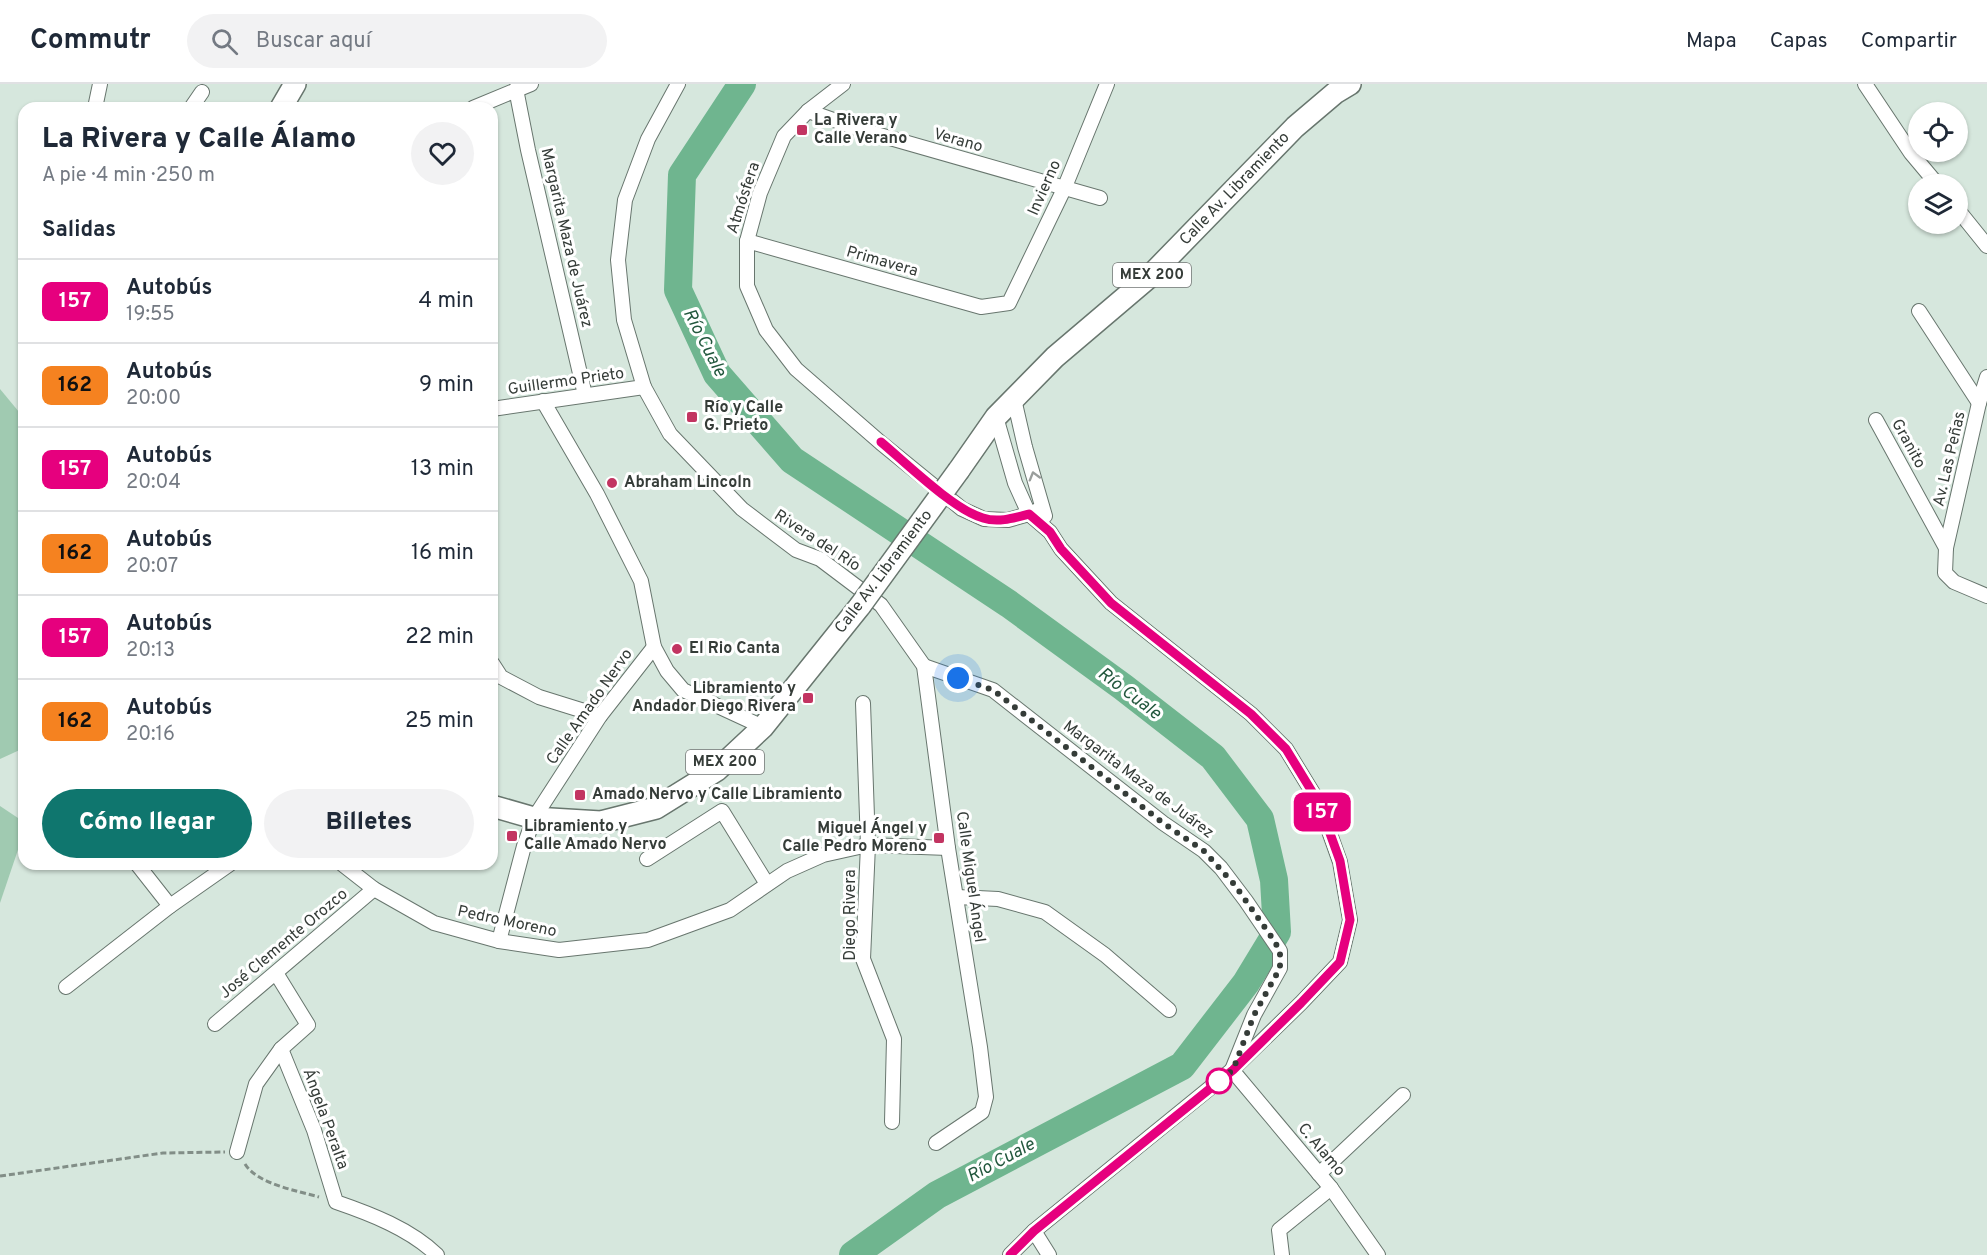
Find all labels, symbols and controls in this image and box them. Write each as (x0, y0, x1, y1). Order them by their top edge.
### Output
search box (187, 14, 607, 68)
text: Commutr (30, 23, 151, 59)
icon: search (208, 25, 241, 58)
text: Buscar aquí (256, 28, 371, 55)
text: Mapa (1686, 28, 1737, 55)
text: Capas (1770, 28, 1828, 55)
text: Compartir (1861, 28, 1957, 55)
map controls (1908, 102, 1968, 234)
button: locate (1908, 102, 1968, 162)
place label: La Rivera y Calle Verano (814, 111, 907, 149)
text: La Rivera y Calle Álamo (42, 122, 356, 158)
button: heart (411, 122, 474, 185)
marker: La Rivera y Calle Verano (795, 123, 809, 137)
street label: Verano (931, 124, 985, 158)
street label: Calle Av. Libramiento (1176, 128, 1294, 250)
street label: Margarita Maza de Juárez (536, 146, 596, 330)
street label: Invierno (1024, 157, 1066, 219)
street label: Atmósfera (723, 160, 765, 236)
text: A pie · 4 min · 250 m (42, 163, 215, 189)
button: layers (1908, 174, 1968, 234)
text: Salidas (42, 217, 116, 244)
street label: Primavera (844, 242, 920, 282)
road number: MEX 200 (1113, 263, 1191, 287)
text: Autobús (126, 275, 212, 302)
text: 157 (59, 288, 91, 315)
text: 4 min (419, 288, 474, 315)
text: 19:55 (126, 302, 175, 328)
water label: Río Cuale (677, 305, 731, 382)
text: Autobús (126, 359, 212, 386)
street label: Guillermo Prieto (506, 364, 626, 400)
text: 162 (58, 372, 92, 399)
text: 9 min (419, 372, 474, 399)
text: 20:00 (126, 386, 181, 412)
place label: Río y Calle G. Prieto (704, 398, 783, 436)
street label: Av. Las Peñas (1929, 409, 1971, 509)
marker: Río y Calle G. Prieto (685, 410, 699, 424)
street label: Granito (1886, 416, 1930, 472)
text: Autobús (126, 443, 212, 470)
text: 157 (59, 456, 91, 483)
text: 13 min (411, 456, 474, 483)
text: 20:04 (126, 470, 181, 496)
one-way arrow (1028, 471, 1041, 481)
place label: Abraham Lincoln (624, 473, 751, 493)
marker: Abraham Lincoln (605, 476, 619, 490)
street label: Rivera del Río (770, 506, 864, 576)
street label: Calle Av. Libramiento (831, 506, 937, 638)
text: Autobús (126, 527, 212, 554)
text: 162 (58, 540, 92, 567)
text: 16 min (411, 540, 474, 567)
text: 20:07 (126, 554, 178, 580)
text: Autobús (126, 611, 212, 638)
text: 157 (59, 624, 91, 651)
text: 22 min (405, 624, 474, 651)
text: 20:13 (126, 638, 175, 664)
place label: El Rio Canta (689, 639, 780, 659)
marker: El Rio Canta (670, 642, 684, 656)
street label: Calle Amado Nervo (542, 645, 638, 769)
your location (943, 663, 973, 693)
water label: Río Cuale (1093, 663, 1166, 726)
place label: Libramiento y Andador Diego Rivera (632, 679, 796, 717)
marker: Libramiento y Andador Diego Rivera (801, 691, 815, 705)
text: Autobús (126, 695, 212, 722)
text: 162 (58, 708, 92, 735)
text: 25 min (405, 708, 474, 735)
street label: Margarita Maza de Juárez (1059, 717, 1217, 843)
text: 20:16 (126, 722, 175, 748)
road number: MEX 200 (686, 750, 764, 774)
place label: Amado Nervo y Calle Libramiento (592, 785, 842, 805)
marker: Amado Nervo y Calle Libramiento (573, 788, 587, 802)
button: Cómo llegar (42, 789, 252, 858)
button: Billetes (264, 789, 474, 858)
line badge: 157 (1288, 792, 1356, 832)
text: 157 (1306, 799, 1338, 826)
street label: Calle Miguel Ángel (951, 810, 991, 944)
place label: Libramiento y Calle Amado Nervo (524, 817, 667, 855)
place label: Miguel Ángel y Calle Pedro Moreno (782, 817, 927, 857)
marker: Libramiento y Calle Amado Nervo (505, 829, 519, 843)
marker: Miguel Ángel y Calle Pedro Moreno (932, 831, 946, 845)
street label: Diego Rivera (841, 869, 861, 961)
street label: José Clemente Orozco (216, 884, 352, 1004)
street label: Pedro Moreno (456, 902, 559, 942)
street label: Ángela Peralta (298, 1065, 354, 1172)
unlabelled marker (1206, 1068, 1232, 1094)
street label: C. Alamo (1293, 1119, 1349, 1181)
water label: Río Cuale (963, 1133, 1040, 1188)

